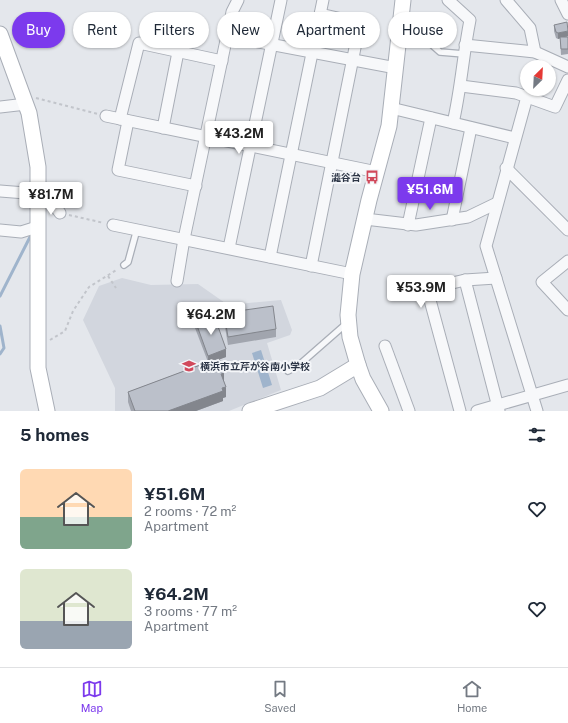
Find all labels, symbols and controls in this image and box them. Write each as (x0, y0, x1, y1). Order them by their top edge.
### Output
chip: Buy (12, 12, 65, 48)
chip: Rent (73, 12, 131, 48)
chip: Filters (139, 12, 209, 48)
chip: New (217, 12, 274, 48)
chip: Apartment (282, 12, 380, 48)
chip: House (388, 12, 457, 48)
north arrow (520, 60, 556, 96)
map controls (520, 60, 556, 96)
pin: ¥43.2M (206, 121, 272, 155)
text: ¥43.2M (214, 126, 264, 141)
bus stop icon: 澁谷台 (364, 169, 380, 185)
place label: 澁谷台 (331, 171, 361, 183)
pin: ¥51.6M (397, 177, 463, 211)
pin: ¥81.7M (18, 182, 84, 216)
text: ¥51.6M (407, 182, 453, 197)
text: ¥81.7M (28, 187, 74, 202)
pin: ¥53.9M (388, 275, 454, 309)
text: ¥53.9M (396, 280, 446, 295)
pin: ¥64.2M (178, 302, 244, 336)
text: ¥64.2M (186, 307, 236, 322)
school or university icon: 横浜市立芹が谷南小学校 (181, 358, 197, 374)
place label: 横浜市立芹が谷南小学校 (200, 360, 310, 372)
icon: filters (526, 424, 548, 446)
text: 5 homes (20, 425, 89, 445)
text: ¥51.6M (144, 484, 205, 504)
icon: home (52, 485, 100, 533)
icon: heart (526, 498, 548, 520)
text: 2 rooms · 72 m² (144, 504, 236, 519)
text: Apartment (144, 519, 209, 534)
text: ¥64.2M (144, 584, 209, 604)
icon: home (52, 585, 100, 633)
icon: heart (526, 598, 548, 620)
text: 3 rooms · 77 m² (144, 604, 237, 619)
text: Apartment (144, 619, 209, 634)
tab: Map (81, 678, 103, 714)
tab: Saved (264, 678, 296, 714)
tab: Home (457, 678, 487, 714)

